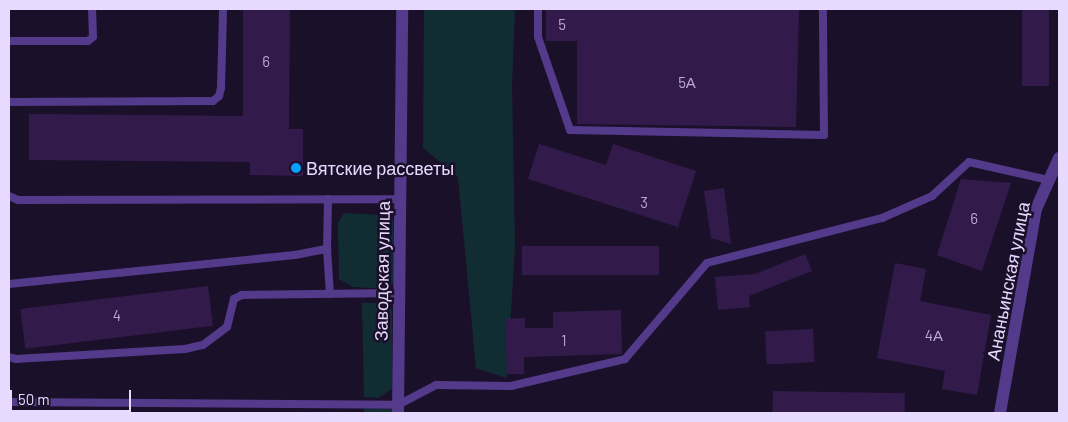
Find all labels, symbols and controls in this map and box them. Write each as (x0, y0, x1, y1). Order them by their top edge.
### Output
house number: 5 (558, 16, 566, 34)
house number: 6 (262, 53, 270, 71)
house number: 5А (678, 74, 696, 92)
place label: Вятские рассветы (306, 157, 454, 179)
marker: Вятские рассветы (290, 162, 302, 174)
house number: 3 (640, 194, 648, 212)
street label: Ананьинская улица (982, 200, 1034, 362)
street label: Заводская улица (370, 201, 394, 341)
house number: 6 (970, 210, 978, 228)
house number: 4 (113, 307, 121, 325)
house number: 4А (925, 327, 943, 345)
house number: 1 (561, 332, 567, 350)
scale bar (12, 380, 134, 412)
text: 50 m (18, 390, 50, 408)

